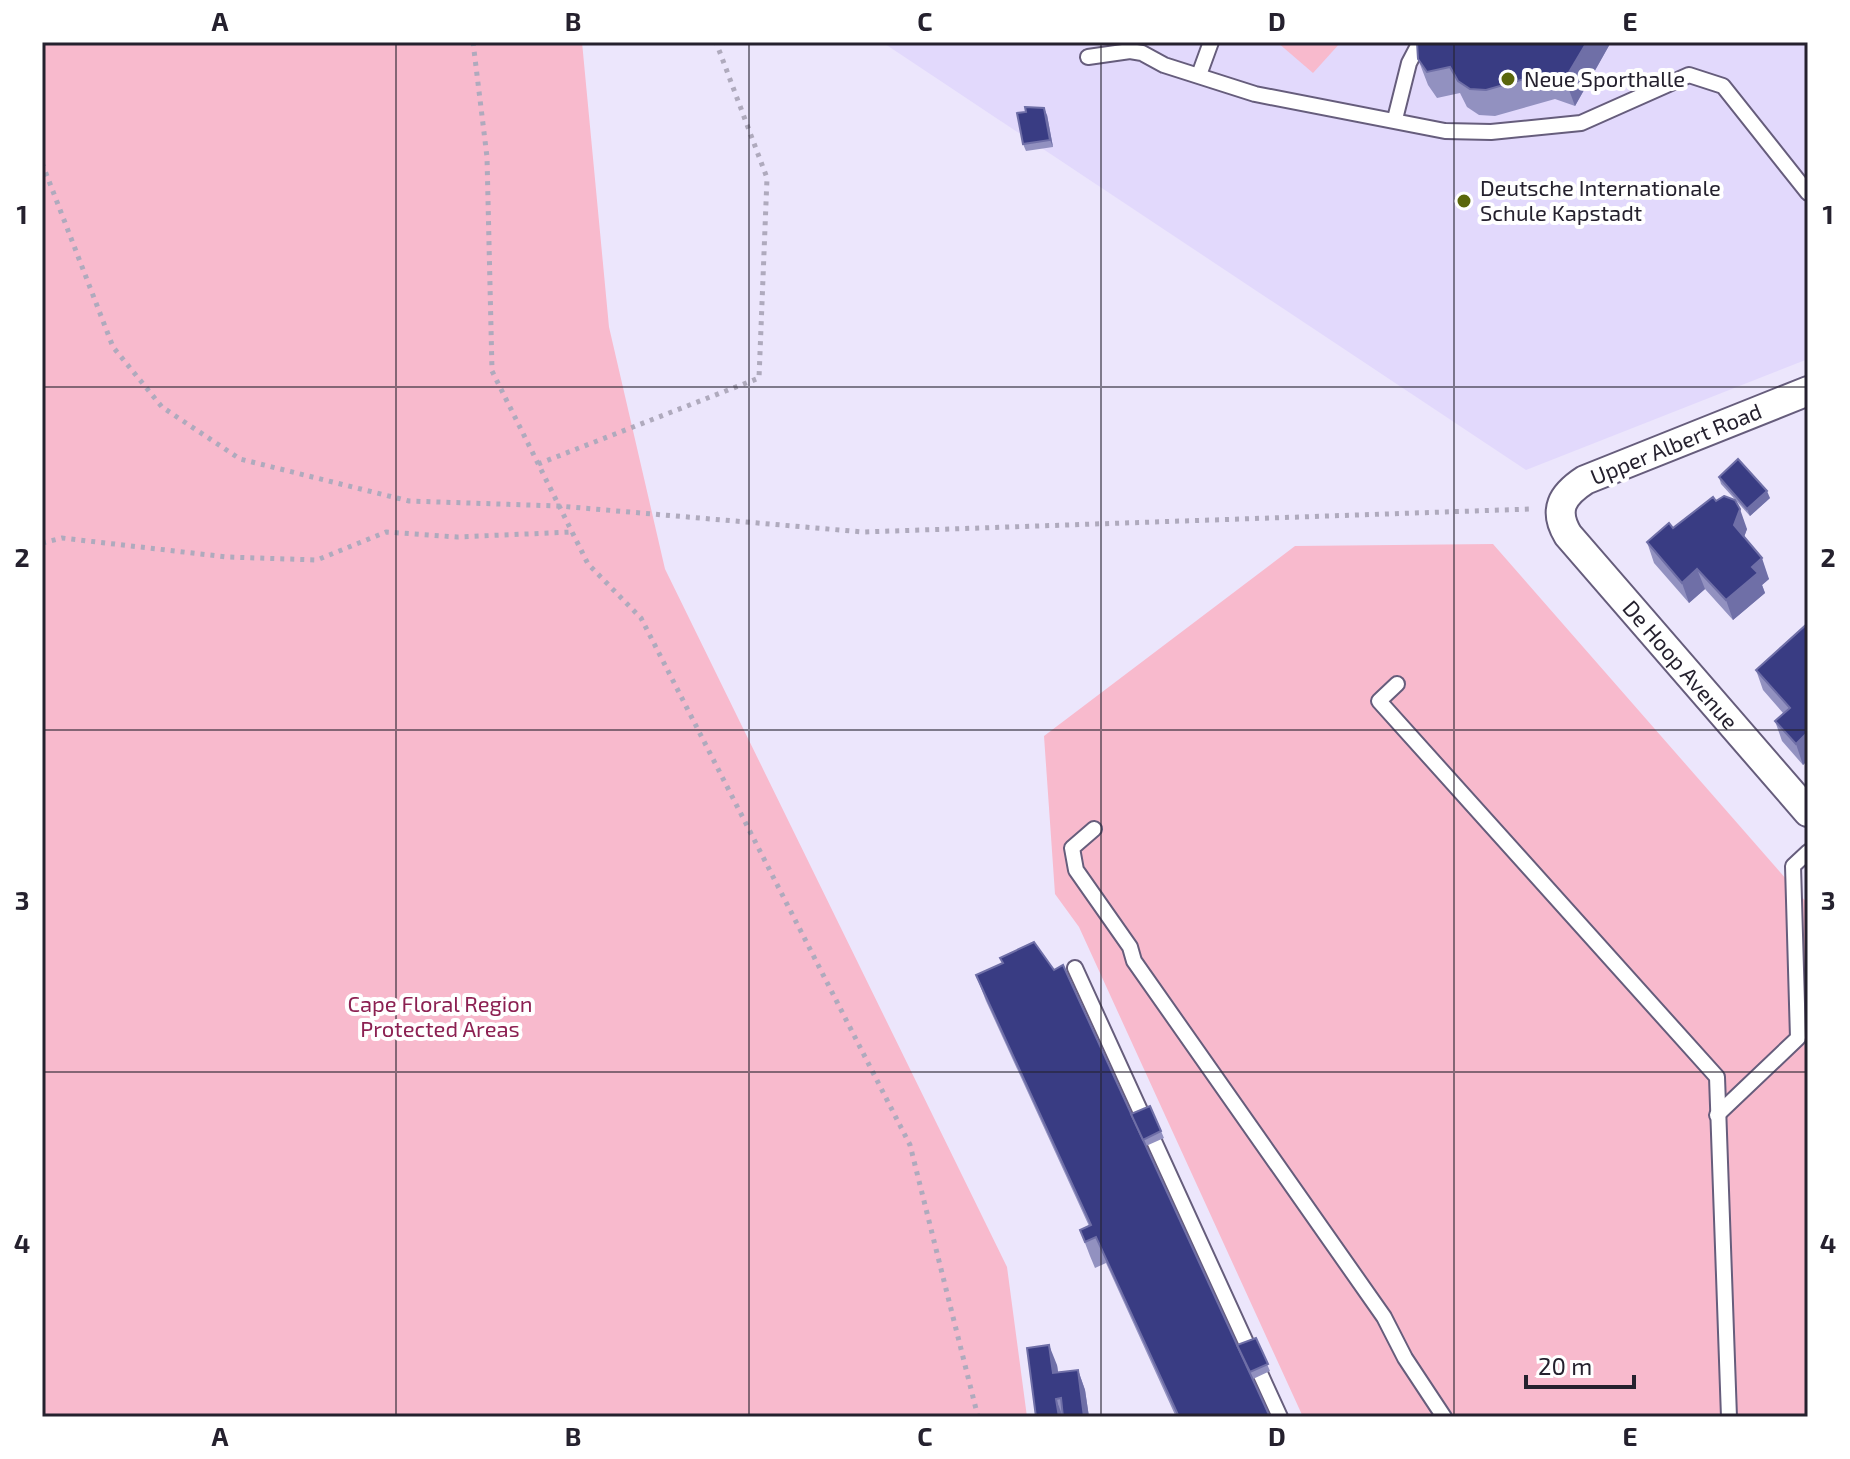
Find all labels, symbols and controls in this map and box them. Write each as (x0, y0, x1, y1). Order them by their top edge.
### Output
text: A (212, 5, 229, 36)
text: B (565, 5, 581, 36)
text: C (917, 5, 933, 36)
text: D (1268, 5, 1286, 36)
text: E (1622, 5, 1638, 36)
place label: Neue Sporthalle (1524, 65, 1685, 91)
marker: Neue Sporthalle (1499, 70, 1517, 88)
place label: Deutsche Internationale Schule Kapstadt (1480, 174, 1721, 225)
marker: Deutsche Internationale Schule Kapstadt (1455, 192, 1473, 210)
text: 1 (16, 198, 28, 229)
text: 1 (1822, 198, 1834, 229)
street label: Upper Albert Road (1586, 397, 1765, 489)
text: 2 (14, 541, 30, 572)
text: 2 (1820, 541, 1836, 572)
street label: De Hoop Avenue (1618, 594, 1744, 734)
text: 3 (15, 884, 29, 915)
text: 3 (1821, 884, 1835, 915)
park label: Cape Floral Region Protected Areas (347, 990, 533, 1041)
text: 4 (14, 1227, 30, 1258)
text: 4 (1820, 1227, 1836, 1258)
scale bar (1526, 1339, 1634, 1389)
text: 20 m (1538, 1351, 1592, 1380)
text: A (212, 1420, 229, 1451)
text: B (565, 1420, 581, 1451)
text: C (917, 1420, 933, 1451)
text: D (1268, 1420, 1286, 1451)
text: E (1622, 1420, 1638, 1451)

